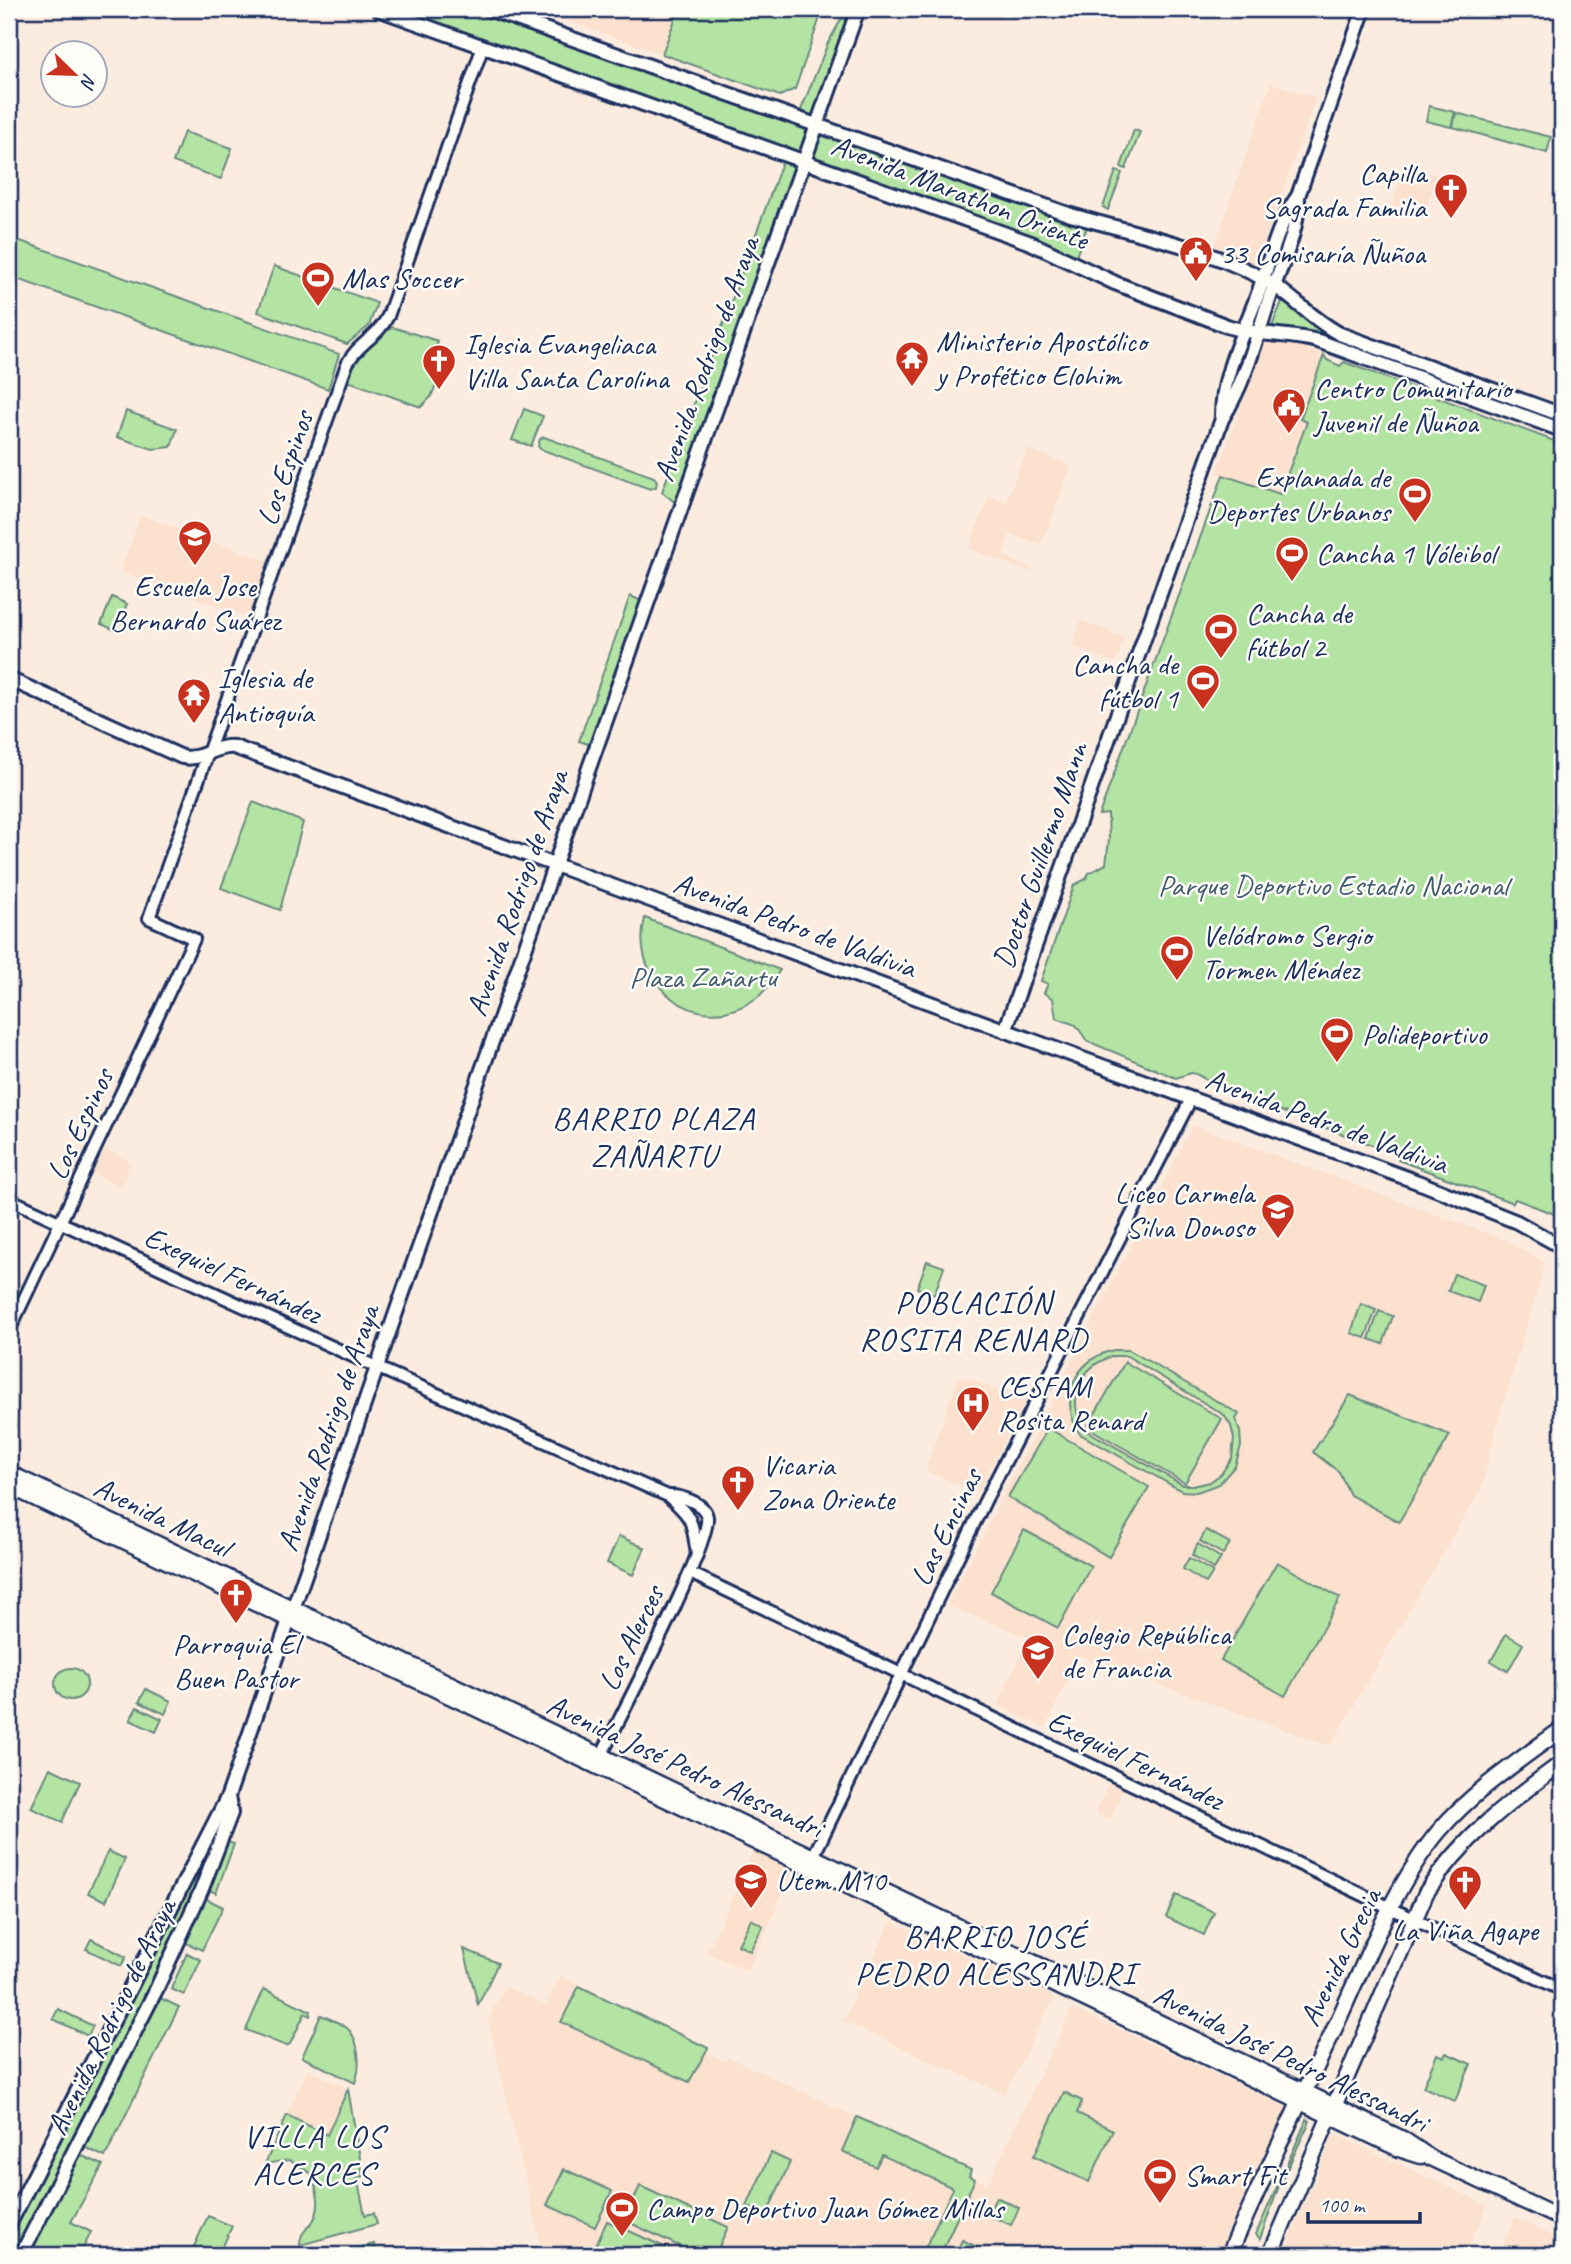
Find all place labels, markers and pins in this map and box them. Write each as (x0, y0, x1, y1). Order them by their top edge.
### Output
place label: Capilla Sagrada Familia (1262, 154, 1429, 226)
church icon: Capilla Sagrada Familia (1432, 171, 1470, 220)
public building icon: 33 Comisaría Ñuñoa (1177, 234, 1215, 283)
place label: 33 Comisaría Ñuñoa (1220, 234, 1427, 272)
sports icon: Mas Soccer (299, 259, 337, 308)
place label: Mas Soccer (342, 259, 465, 297)
place label: Ministerio Apostólico y Profético Elohim (934, 322, 1150, 394)
place label: Iglesia Evangeliaca Villa Santa Carolina (464, 325, 670, 397)
temple icon: Ministerio Apostólico y Profético Elohim (893, 339, 931, 388)
church icon: Iglesia Evangeliaca Villa Santa Carolina (420, 342, 458, 391)
place label: Centro Comunitario Juvenil de Ñuñoa (1312, 369, 1515, 441)
public building icon: Centro Comunitario Juvenil de Ñuñoa (1270, 386, 1308, 435)
place label: Explanada de Deportes Urbanos (1207, 458, 1393, 530)
sports icon: Explanada de Deportes Urbanos (1396, 475, 1434, 524)
school or university icon: Escuela Jose Bernardo Suárez (176, 518, 214, 567)
sports icon: Cancha 1 Vóleibol (1273, 534, 1311, 583)
place label: Cancha 1 Vóleibol (1316, 534, 1500, 572)
place label: Escuela Jose Bernardo Suárez (110, 567, 283, 639)
place label: Cancha de fútbol 2 (1246, 594, 1354, 666)
sports icon: Cancha de fútbol 2 (1202, 611, 1240, 660)
place label: Cancha de fútbol 1 (1072, 645, 1180, 717)
place label: Iglesia de Antioquía (218, 659, 315, 731)
sports icon: Cancha de fútbol 1 (1184, 662, 1222, 711)
temple icon: Iglesia de Antioquía (175, 676, 213, 725)
place label: Velódromo Sergio Tormen Méndez (1202, 916, 1375, 988)
sports icon: Velódromo Sergio Tormen Méndez (1158, 933, 1196, 982)
sports icon: Polideportivo (1318, 1015, 1356, 1064)
place label: Polideportivo (1362, 1015, 1488, 1053)
place label: Liceo Carmela Silva Donoso (1115, 1174, 1257, 1246)
school or university icon: Liceo Carmela Silva Donoso (1259, 1191, 1297, 1240)
place label: CESFAM Rosita Renard (998, 1367, 1148, 1439)
hospital icon: CESFAM Rosita Renard (954, 1384, 992, 1433)
place label: Vicaria Zona Oriente (762, 1446, 897, 1518)
church icon: Vicaria Zona Oriente (719, 1463, 757, 1512)
church icon: Parroquia El Buen Pastor (217, 1576, 255, 1625)
place label: Colegio República de Francia (1062, 1615, 1233, 1687)
place label: Parroquia El Buen Pastor (173, 1625, 304, 1697)
school or university icon: Colegio República de Francia (1019, 1632, 1057, 1681)
school or university icon: Utem M10 (732, 1861, 770, 1910)
place label: Utem M10 (776, 1861, 888, 1899)
church icon: La Viña Agape (1446, 1863, 1484, 1912)
place label: La Viña Agape (1392, 1911, 1540, 1949)
sports icon: Smart Fit (1141, 2156, 1179, 2205)
place label: Smart Fit (1184, 2156, 1289, 2194)
sports icon: Campo Deportivo Juan Gómez Millas (603, 2189, 641, 2238)
place label: Campo Deportivo Juan Gómez Millas (646, 2189, 1006, 2227)

